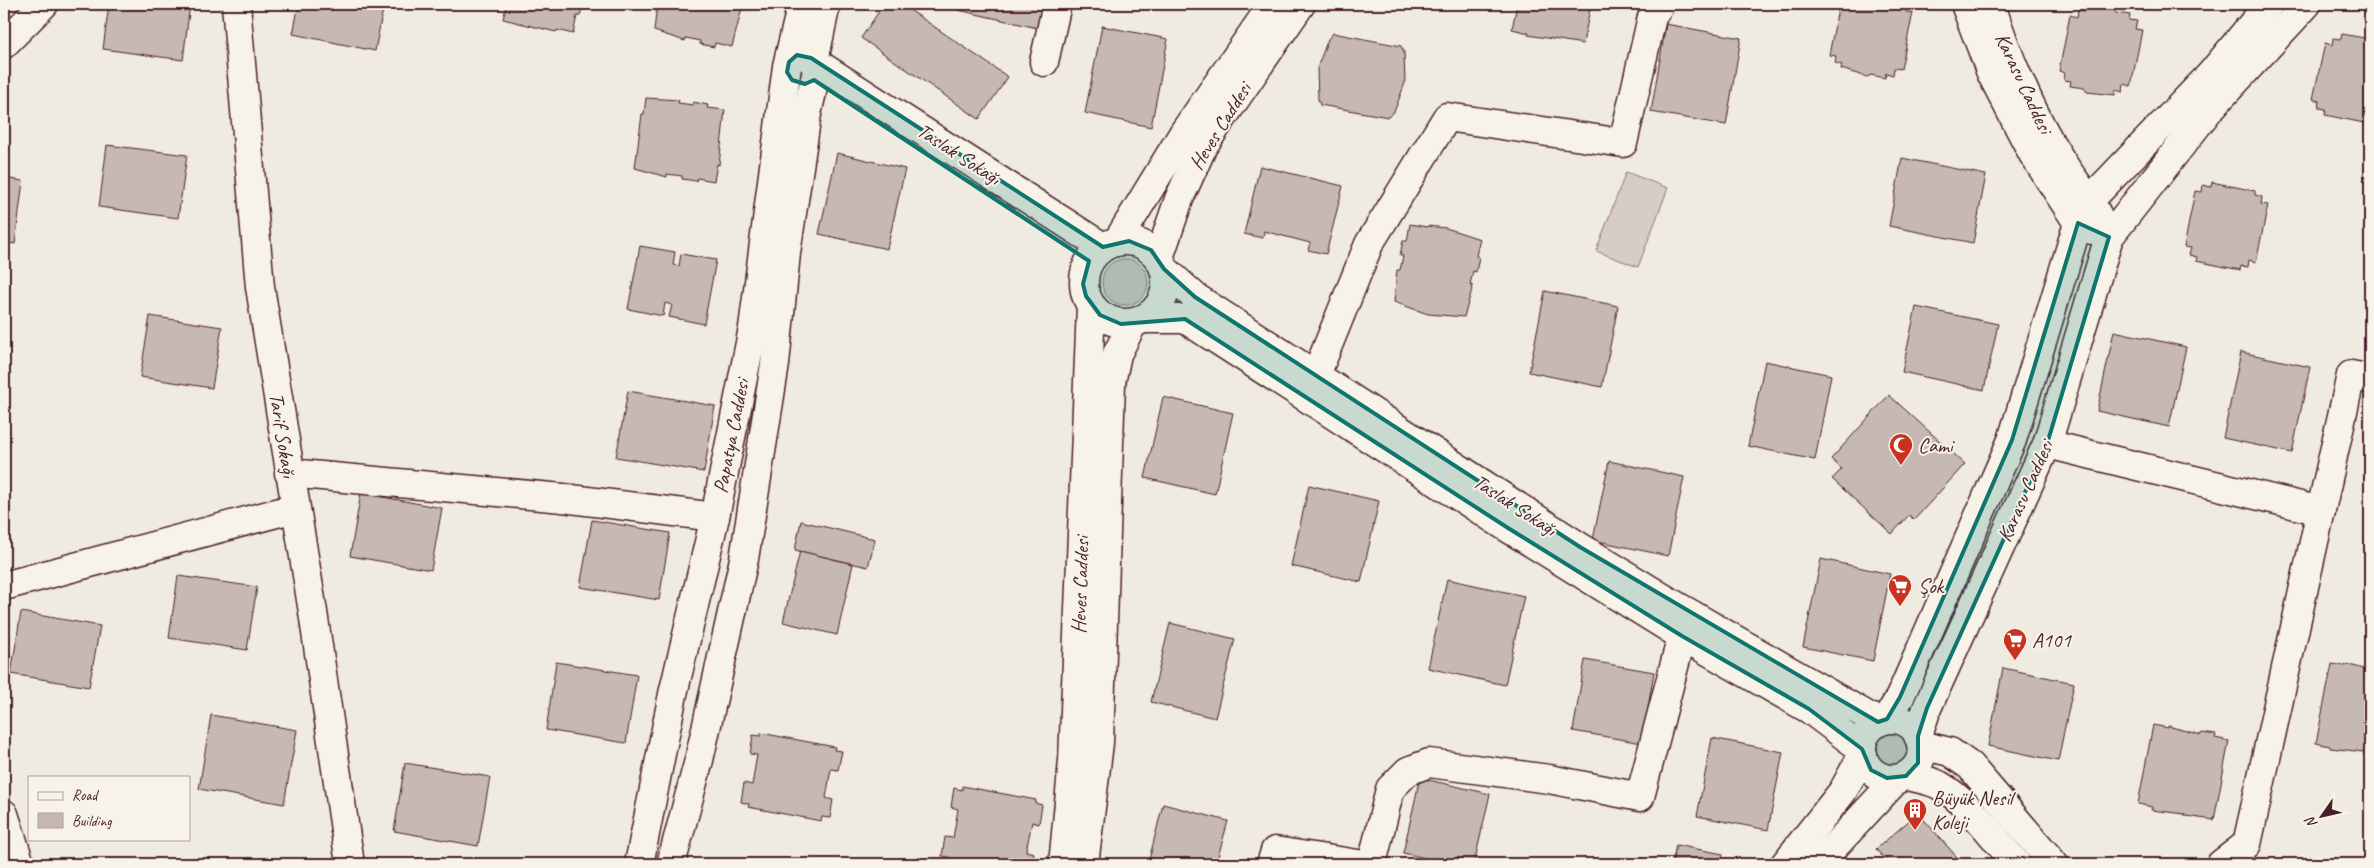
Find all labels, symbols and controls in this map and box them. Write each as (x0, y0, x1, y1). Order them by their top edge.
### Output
street label: Karasu Caddesi (1989, 28, 2060, 140)
street label: Heves Caddesi (1183, 75, 1259, 174)
street label: Taslak Sokağı (912, 117, 1007, 191)
street label: Papatya Caddesi (707, 374, 755, 495)
street label: Tarif Sokağı (263, 391, 303, 480)
mosque icon: Cami (1888, 432, 1914, 466)
place label: Cami (1918, 432, 1956, 458)
street label: Karasu Caddesi (1991, 433, 2060, 546)
street label: Taslak Sokağı (1468, 468, 1563, 542)
street label: Heves Caddesi (1065, 533, 1095, 634)
supermarket icon: Şok (1887, 573, 1913, 607)
place label: Şok (1918, 573, 1946, 599)
supermarket icon: A101 (2002, 627, 2028, 661)
place label: A101 (2032, 627, 2072, 653)
legend (28, 776, 190, 840)
place label: Büyük Nesil Koleji (1932, 785, 2016, 835)
text: Road (72, 786, 99, 805)
north arrow (2296, 790, 2346, 840)
building icon: Büyük Nesil Koleji (1902, 797, 1928, 831)
text: Building (72, 812, 112, 831)
text: N (2301, 813, 2321, 831)

